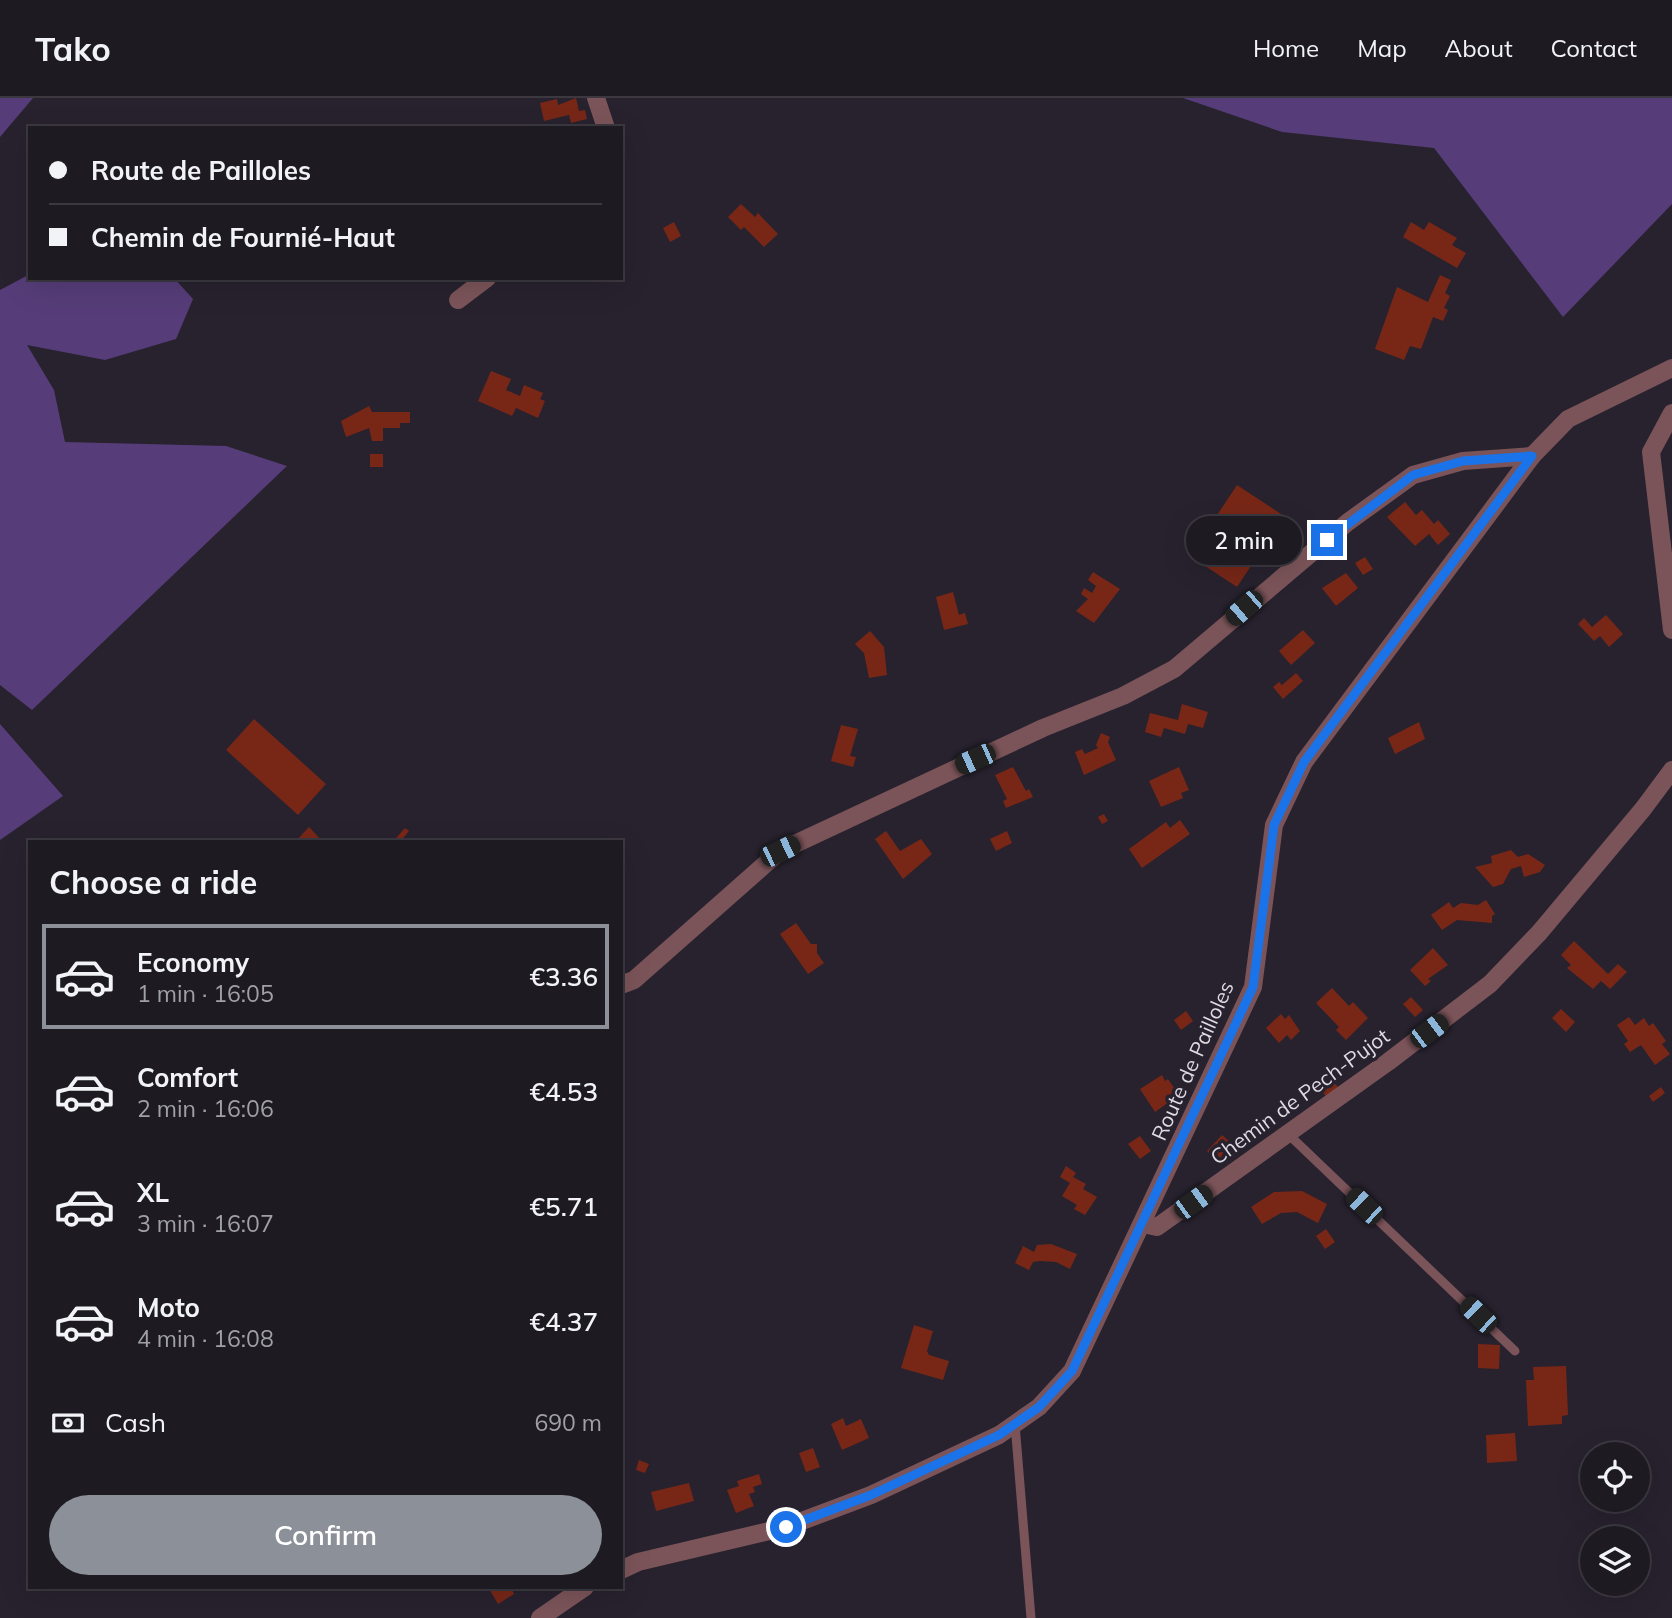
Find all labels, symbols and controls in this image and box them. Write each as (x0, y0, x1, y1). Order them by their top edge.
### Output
text: Tako (35, 28, 111, 69)
text: Home (1253, 33, 1319, 63)
text: Map (1357, 33, 1407, 63)
text: About (1445, 33, 1513, 63)
text: Contact (1551, 33, 1637, 63)
text: Route de Pailloles (91, 154, 311, 187)
text: Chemin de Fournié-Haut (91, 221, 395, 254)
callout: 2 min (1187, 516, 1302, 564)
route end (1311, 524, 1343, 556)
text: 2 min (1214, 526, 1274, 555)
car (1222, 586, 1267, 630)
car (952, 741, 999, 777)
car (757, 832, 804, 870)
text: Choose a ride (49, 862, 257, 902)
icon: car (53, 945, 116, 1008)
text: Economy (137, 946, 249, 979)
text: €3.36 (529, 960, 598, 993)
street label: Route de Pailloles (1145, 977, 1239, 1144)
text: 1 min · 16:05 (137, 979, 274, 1008)
car (1406, 1010, 1453, 1052)
street label: Chemin de Pech-Pujot (1205, 1022, 1394, 1170)
icon: car (53, 1060, 116, 1123)
text: Comfort (137, 1061, 238, 1094)
text: €4.53 (529, 1075, 598, 1108)
text: 2 min · 16:06 (137, 1094, 274, 1123)
icon: car (53, 1175, 116, 1238)
text: XL (137, 1176, 169, 1209)
car (1170, 1181, 1217, 1223)
car (1342, 1184, 1387, 1228)
text: €5.71 (529, 1190, 598, 1223)
text: 3 min · 16:07 (137, 1209, 274, 1238)
icon: car (53, 1290, 116, 1353)
text: Moto (137, 1291, 200, 1324)
car (1456, 1293, 1501, 1337)
text: €4.37 (529, 1305, 598, 1338)
text: 4 min · 16:08 (137, 1324, 274, 1353)
icon: cash (49, 1404, 87, 1442)
text: Cash (105, 1406, 166, 1439)
text: 690 m (534, 1408, 602, 1437)
map controls (1580, 1442, 1650, 1596)
button: locate (1580, 1442, 1650, 1512)
button: Confirm (49, 1495, 602, 1575)
route start (770, 1511, 802, 1543)
button: layers (1580, 1526, 1650, 1596)

